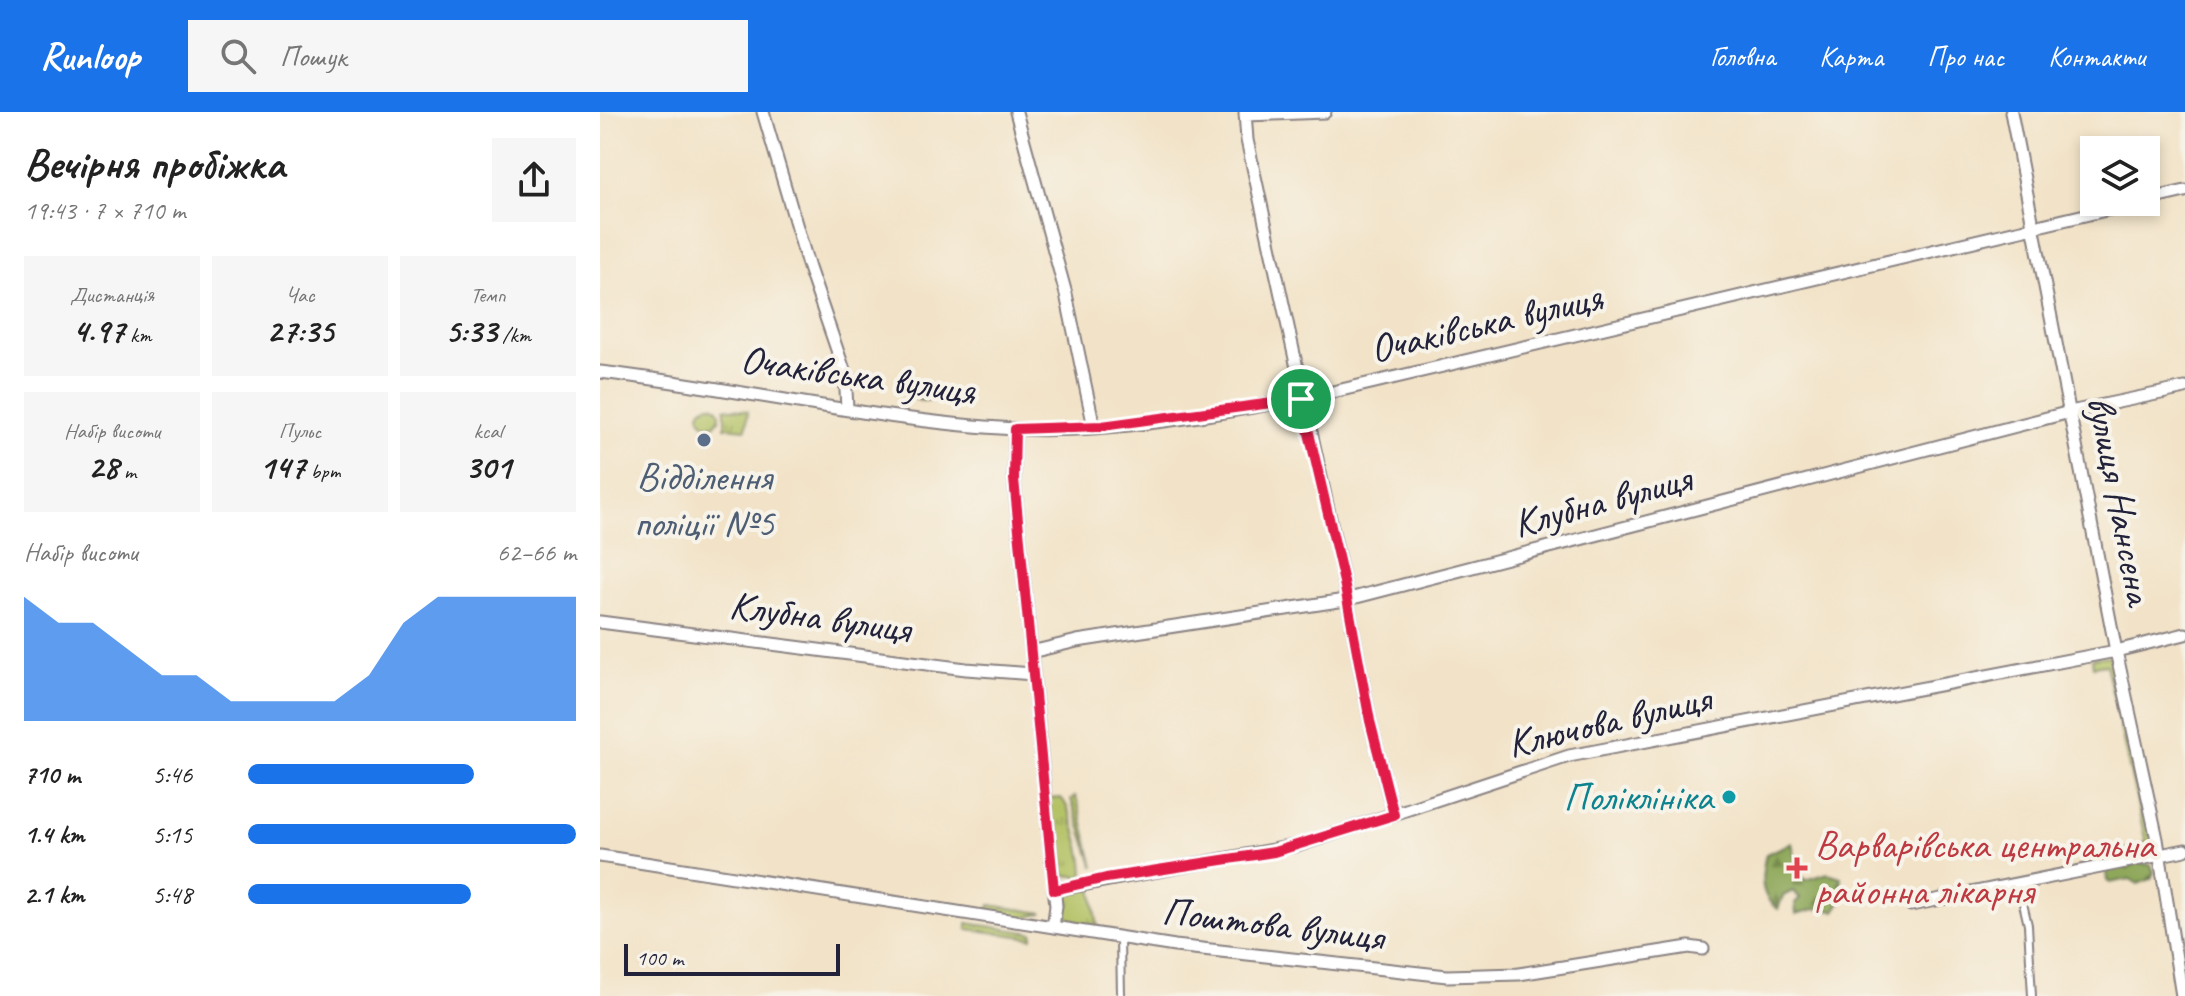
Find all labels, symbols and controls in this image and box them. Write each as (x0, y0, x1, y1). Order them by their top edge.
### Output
search box (188, 20, 748, 92)
text: Runloop (40, 33, 140, 80)
icon: search (216, 34, 260, 78)
text: Пошук (280, 37, 347, 75)
text: Головна (1710, 39, 1775, 74)
text: Карта (1819, 39, 1883, 74)
text: Про нас (1927, 39, 2004, 74)
text: Контакти (2048, 39, 2145, 74)
text: Вечірня пробіжка (24, 136, 284, 191)
map controls (2080, 136, 2160, 216)
button: layers (2080, 136, 2160, 216)
button: share (492, 138, 576, 222)
text: 19:43 · 7 × 710 m (24, 194, 185, 227)
street label: Очаківська вулиця (1365, 272, 1608, 374)
text: Дистанція (70, 281, 154, 309)
text: Час (286, 281, 314, 309)
text: Темп (470, 281, 506, 309)
text: 4.97 (73, 309, 125, 352)
text: 27:35 (266, 309, 334, 352)
text: 5:33 (445, 309, 497, 352)
text: km (125, 321, 151, 349)
text: /km (497, 321, 531, 349)
street label: Очаківська вулиця (738, 334, 980, 416)
pin (1267, 365, 1335, 433)
icon: arrive (1279, 377, 1323, 421)
street label: вулиця Нансена (2075, 392, 2165, 612)
text: Набір висоти (64, 417, 160, 445)
text: Пульс (279, 417, 321, 445)
text: kcal (473, 417, 503, 445)
marker: Відділення поліції №5 (695, 431, 713, 449)
text: 28 (88, 445, 118, 488)
text: 147 (259, 445, 305, 488)
text: 301 (465, 445, 511, 488)
place label: Відділення поліції №5 (634, 452, 776, 548)
street label: Клубна вулиця (1508, 453, 1699, 549)
text: m (118, 457, 136, 485)
text: bpm (305, 457, 341, 485)
text: Набір висоти (24, 536, 137, 569)
text: 62–66 m (497, 536, 576, 569)
street label: Клубна вулиця (727, 580, 916, 655)
street label: Ключова вулиця (1503, 673, 1719, 769)
text: 710 m (24, 758, 80, 791)
text: 5:46 (152, 758, 192, 791)
place label: Поліклініка (1564, 772, 1716, 822)
marker: Поліклініка (1720, 788, 1738, 806)
text: 1.4 km (24, 818, 84, 851)
text: 5:15 (152, 818, 192, 851)
place label: Варварівська центральна районна лікарня (1815, 820, 2157, 916)
marker: Варварівська центральна районна лікарня (1786, 857, 1808, 879)
text: 2.1 km (24, 878, 84, 911)
text: 5:48 (152, 878, 192, 911)
street label: Поштова вулиця (1159, 886, 1390, 963)
scale bar (624, 940, 840, 976)
text: 100 m (636, 944, 683, 972)

